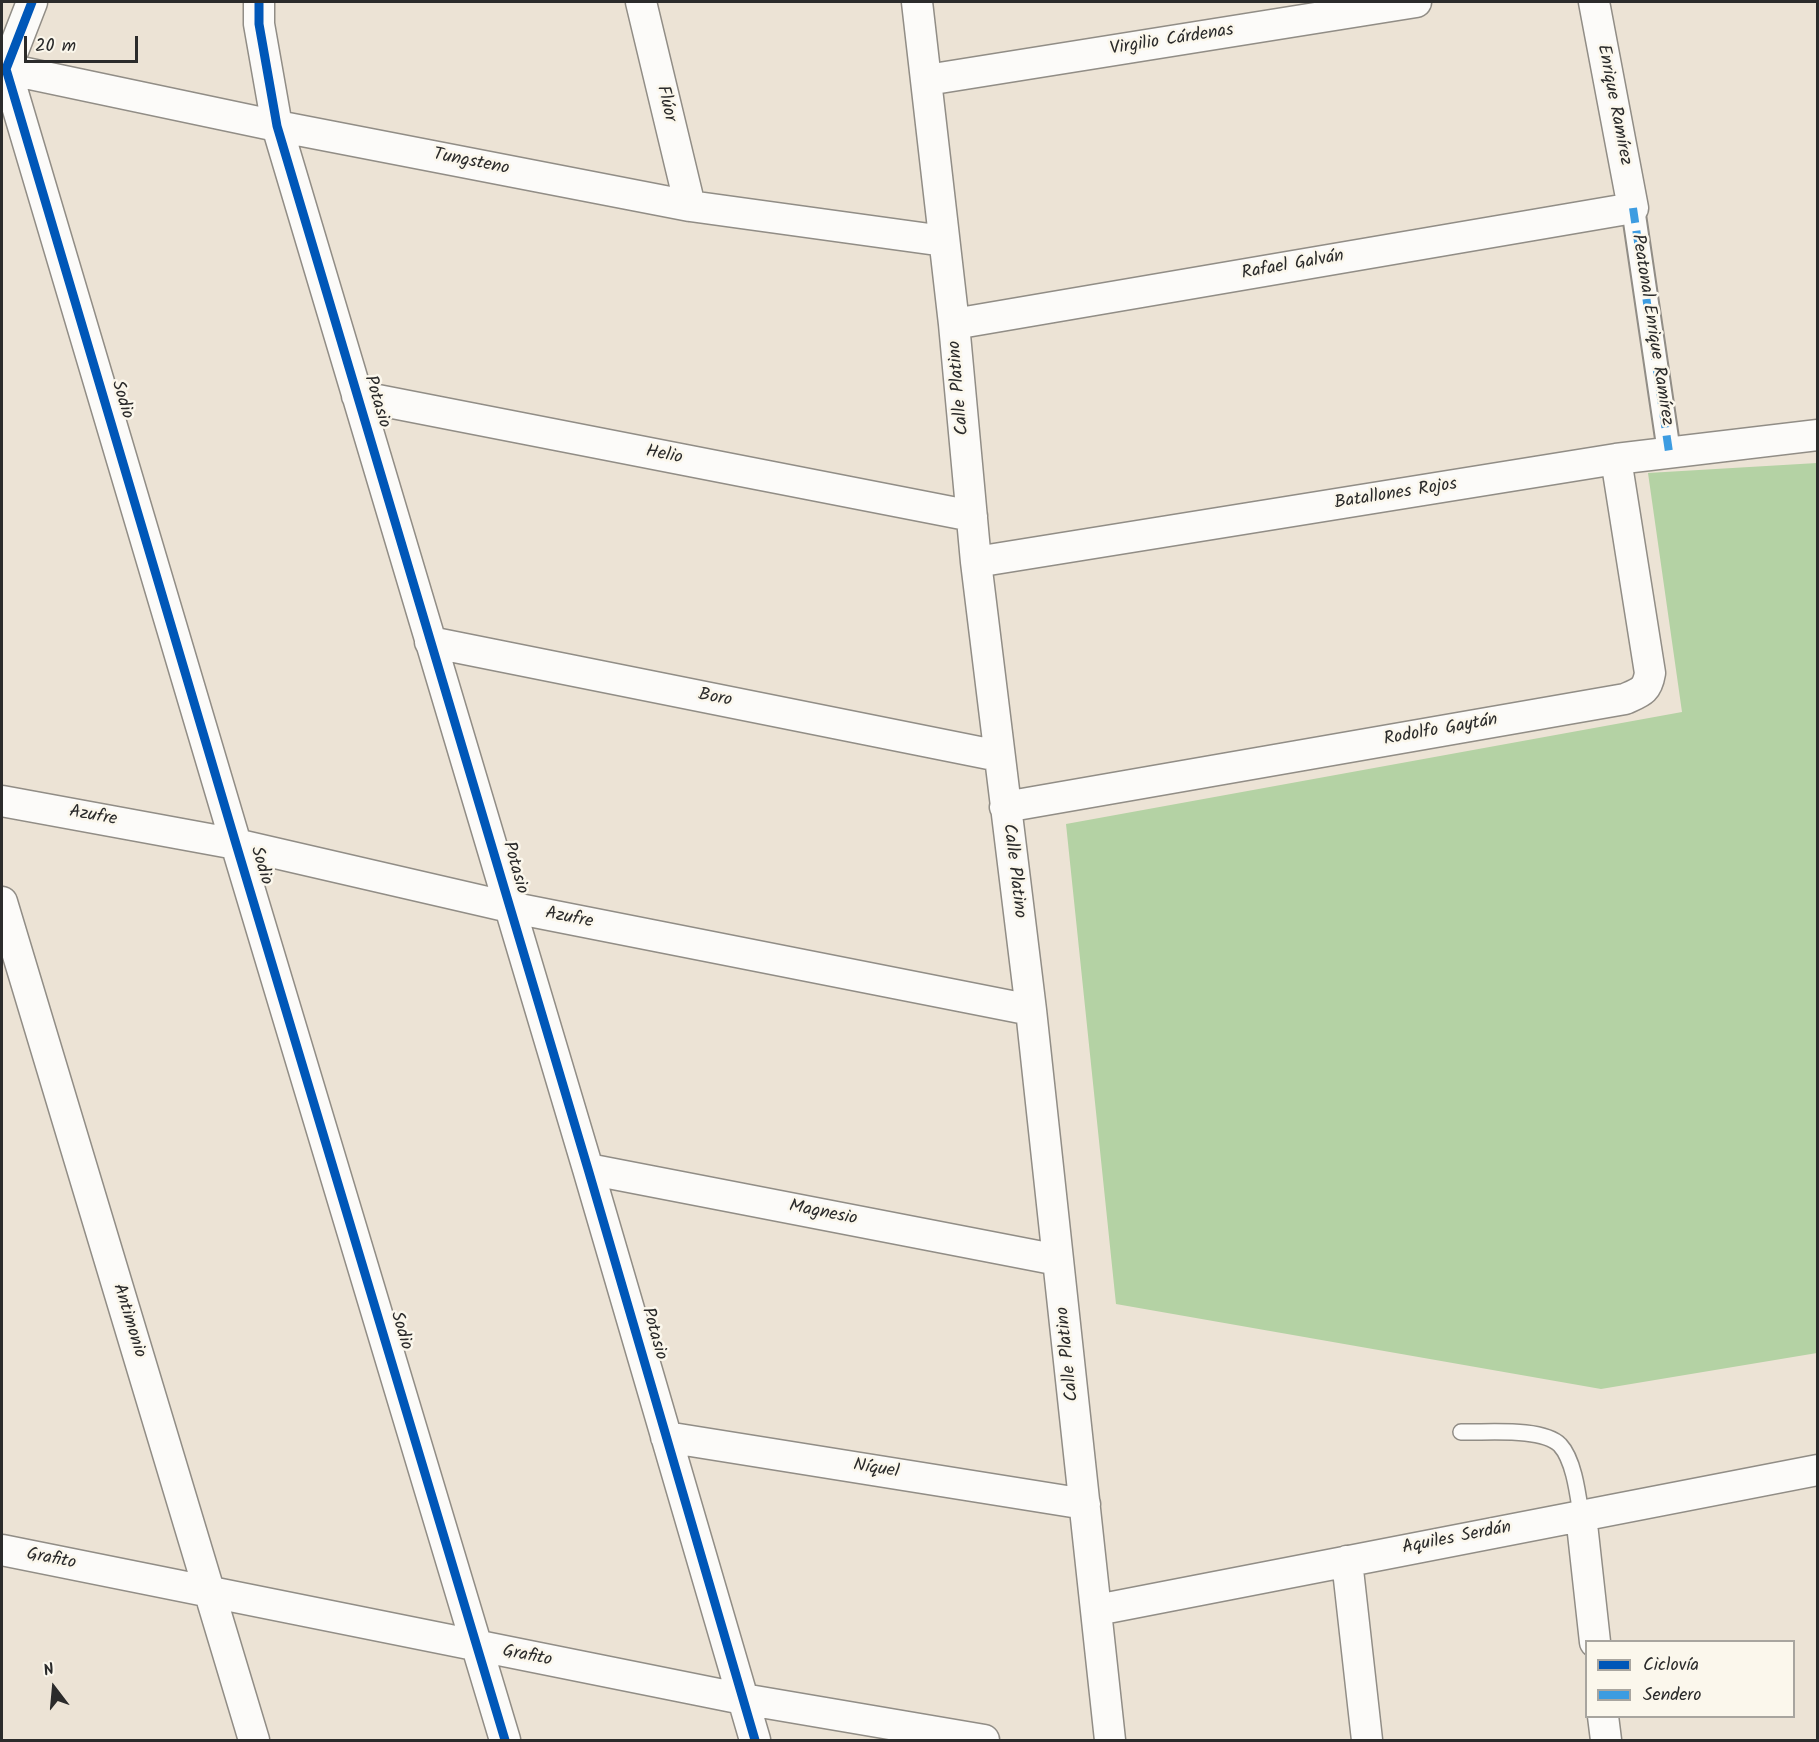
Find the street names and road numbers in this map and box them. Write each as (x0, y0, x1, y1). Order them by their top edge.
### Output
street label: Virgilio Cárdenas (1109, 21, 1235, 61)
street label: Enrique Ramírez (1591, 43, 1635, 167)
street label: Flúor (650, 84, 680, 124)
street label: Tungsteno (431, 145, 511, 181)
street label: Peatonal Enrique Ramírez (1625, 233, 1677, 427)
street label: Rafael Galván (1240, 246, 1346, 286)
street label: Calle Platino (945, 340, 975, 436)
street label: Potasio (358, 373, 394, 431)
street label: Sodio (105, 378, 137, 422)
street label: Helio (644, 442, 684, 470)
street label: Batallones Rojos (1333, 475, 1459, 515)
street label: Boro (696, 685, 734, 713)
street label: Rodolfo Gaytán (1382, 710, 1500, 752)
street label: Azufre (67, 802, 119, 832)
street label: Calle Platino (996, 823, 1030, 919)
street label: Potasio (496, 839, 532, 897)
street label: Sodio (244, 844, 276, 888)
street label: Azufre (543, 904, 595, 934)
street label: Magnesio (787, 1197, 859, 1231)
street label: Antimonio (107, 1281, 149, 1361)
street label: Potasio (635, 1305, 671, 1363)
street label: Calle Platino (1053, 1306, 1085, 1402)
street label: Sodio (384, 1309, 416, 1353)
street label: Níquel (852, 1456, 900, 1484)
street label: Aquiles Serdán (1401, 1518, 1513, 1560)
street label: Grafito (24, 1545, 78, 1575)
street label: Grafito (500, 1642, 554, 1672)

